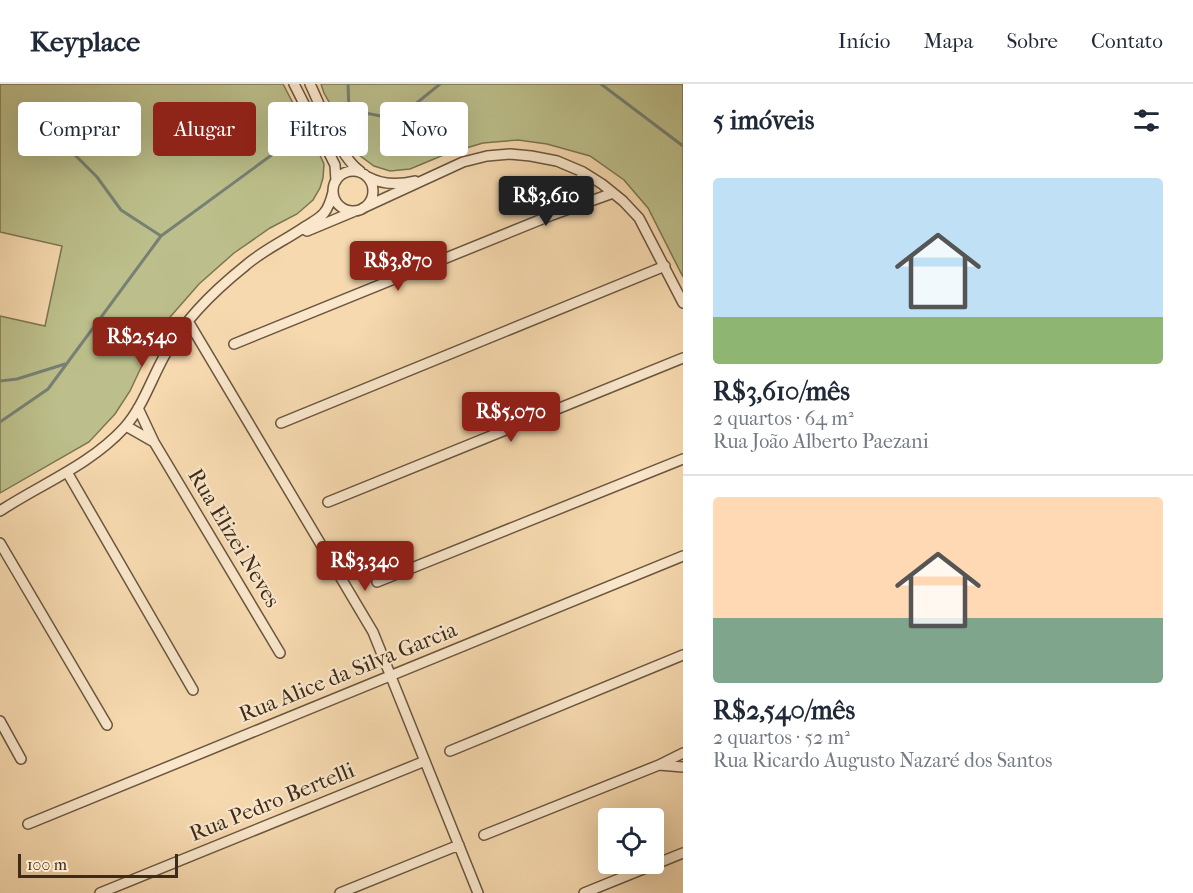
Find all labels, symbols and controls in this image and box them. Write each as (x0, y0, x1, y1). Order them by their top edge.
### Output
text: Keyplace (30, 25, 140, 58)
text: Início (838, 29, 890, 53)
text: Mapa (923, 29, 973, 53)
text: Sobre (1006, 29, 1058, 53)
text: Contato (1091, 29, 1163, 53)
chip: Comprar (18, 102, 141, 156)
chip: Alugar (153, 102, 256, 156)
chip: Filtros (268, 102, 368, 156)
chip: Novo (380, 102, 468, 156)
icon: filters (1130, 104, 1163, 137)
text: 5 imóveis (713, 105, 814, 136)
pin: R$3,610 (491, 176, 601, 227)
text: R$3,610 (513, 184, 579, 207)
icon: home (884, 217, 992, 325)
pin: R$3,870 (343, 241, 453, 292)
text: R$3,870 (364, 249, 432, 272)
pin: R$2,540 (87, 317, 197, 368)
text: R$2,540 (107, 325, 177, 348)
text: R$3,610/mês (713, 376, 850, 407)
pin: R$5,070 (456, 392, 566, 443)
text: R$5,070 (476, 400, 546, 423)
text: 2 quartos · 64 m² (713, 407, 854, 430)
text: Rua João Alberto Paezani (713, 430, 929, 453)
street label: Rua Elizei Neves (182, 464, 286, 612)
icon: home (884, 536, 992, 644)
pin: R$3,340 (310, 541, 420, 592)
text: R$3,340 (331, 549, 399, 572)
street label: Rua Alice da Silva Garcia (235, 616, 461, 728)
text: R$2,540/mês (713, 695, 855, 726)
text: 2 quartos · 52 m² (713, 726, 850, 749)
text: Rua Ricardo Augusto Nazaré dos Santos (713, 749, 1052, 772)
street label: Rua Pedro Bertelli (186, 757, 359, 847)
map controls (598, 808, 664, 874)
button: locate (598, 808, 664, 874)
scale bar (18, 851, 178, 878)
text: 100 m (27, 855, 67, 874)

